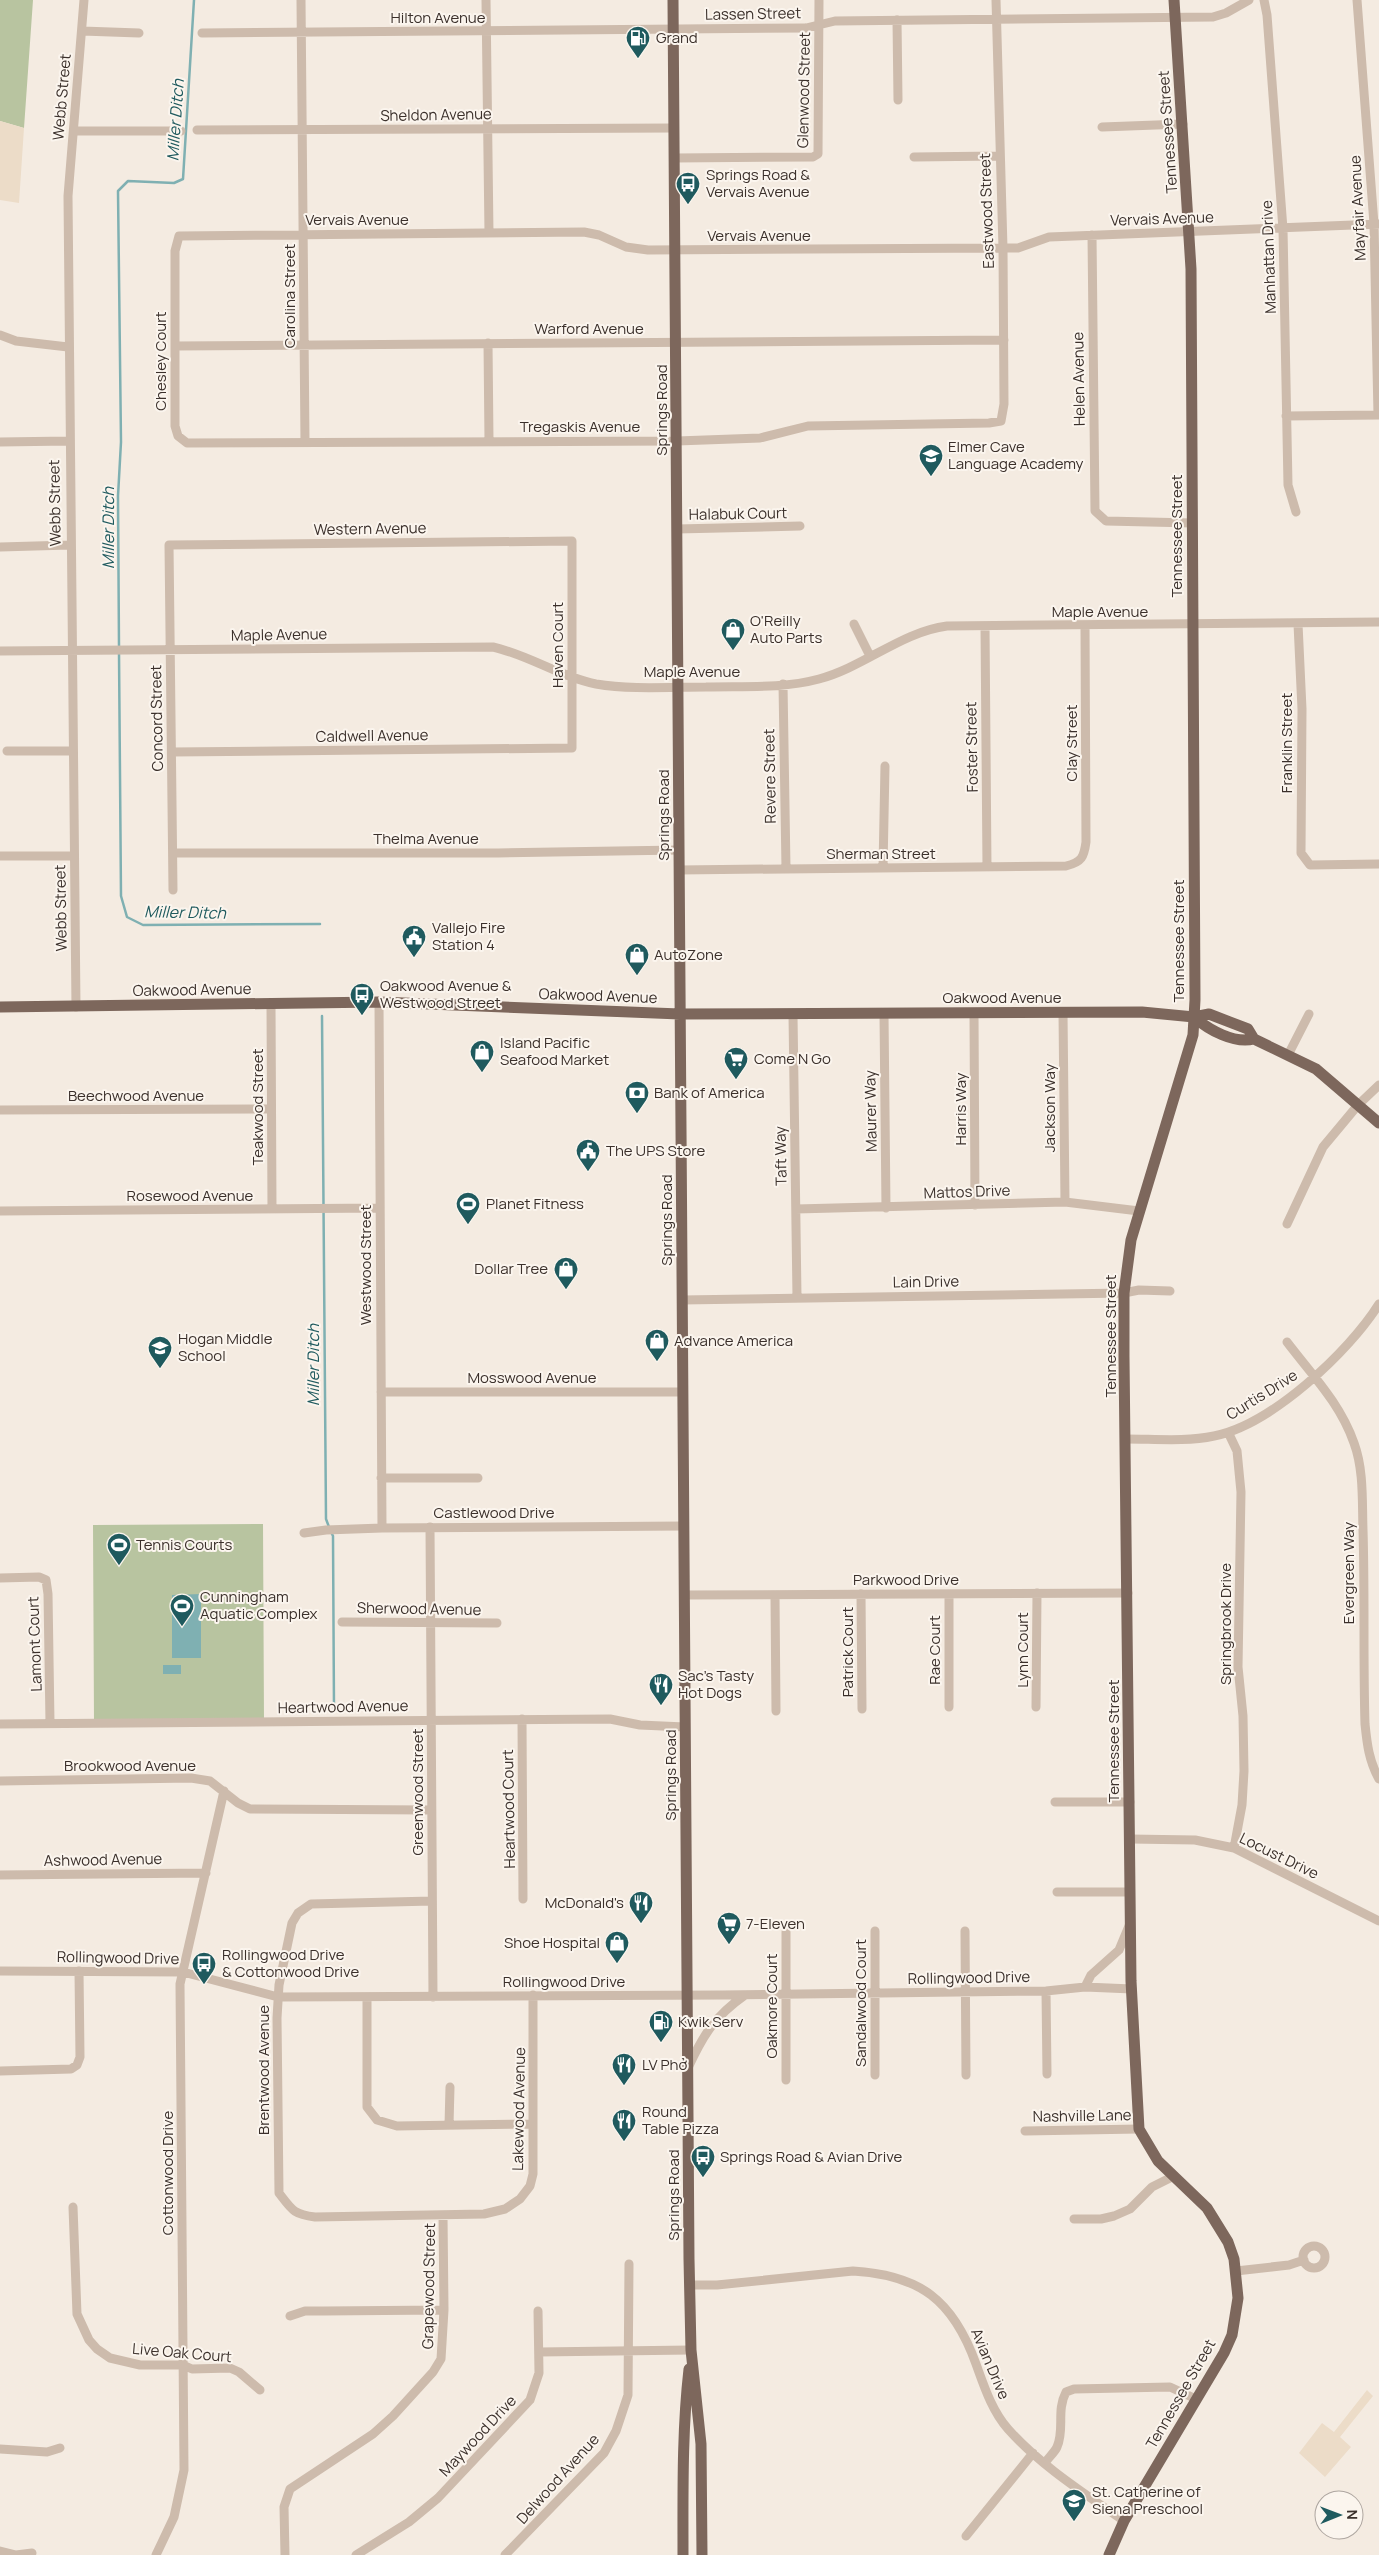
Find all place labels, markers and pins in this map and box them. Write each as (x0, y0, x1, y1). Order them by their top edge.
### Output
fuel station icon: Grand (625, 25, 651, 59)
place label: Grand (656, 27, 698, 48)
place label: Springs Road & Vervais Avenue (706, 164, 810, 202)
bus stop icon: Springs Road & Vervais Avenue (675, 171, 701, 205)
place label: Elmer Cave Language Academy (948, 436, 1084, 474)
school or university icon: Elmer Cave Language Academy (918, 443, 944, 477)
place label: O'Reilly Auto Parts (750, 610, 822, 648)
shop icon: O'Reilly Auto Parts (720, 617, 746, 651)
place label: Vallejo Fire Station 4 (432, 917, 505, 955)
public building icon: Vallejo Fire Station 4 (401, 924, 427, 958)
shop icon: AutoZone (624, 942, 650, 976)
place label: AutoZone (654, 944, 723, 965)
place label: Oakwood Avenue & Westwood Street (380, 975, 512, 1013)
bus stop icon: Oakwood Avenue & Westwood Street (349, 982, 375, 1016)
place label: Island Pacific Seafood Market (500, 1032, 609, 1070)
shop icon: Island Pacific Seafood Market (469, 1039, 495, 1073)
supermarket icon: Come N Go (723, 1046, 749, 1080)
place label: Come N Go (754, 1048, 831, 1069)
bank icon: Bank of America (624, 1080, 650, 1114)
place label: Bank of America (654, 1082, 765, 1103)
public building icon: The UPS Store (575, 1138, 601, 1172)
place label: The UPS Store (606, 1140, 706, 1161)
sports icon: Planet Fitness (455, 1191, 481, 1225)
place label: Planet Fitness (486, 1193, 584, 1214)
shop icon: Dollar Tree (553, 1256, 579, 1290)
place label: Dollar Tree (474, 1258, 548, 1279)
place label: Hogan Middle School (178, 1328, 273, 1366)
shop icon: Advance America (644, 1328, 670, 1362)
place label: Advance America (674, 1330, 793, 1351)
school or university icon: Hogan Middle School (147, 1335, 173, 1369)
sports icon: Tennis Courts (106, 1532, 132, 1566)
place label: Tennis Courts (136, 1534, 232, 1555)
place label: Cunningham Aquatic Complex (200, 1586, 318, 1624)
sports icon: Cunningham Aquatic Complex (169, 1593, 195, 1627)
place label: Sac's Tasty Hot Dogs (678, 1665, 754, 1703)
restaurant icon: Sac's Tasty Hot Dogs (648, 1672, 674, 1706)
restaurant icon: McDonald's (628, 1890, 654, 1924)
place label: McDonald's (545, 1892, 624, 1913)
supermarket icon: 7-Eleven (716, 1911, 742, 1945)
place label: 7-Eleven (746, 1913, 805, 1934)
shop icon: Shoe Hospital (604, 1930, 630, 1964)
place label: Shoe Hospital (504, 1932, 600, 1953)
place label: Rollingwood Drive & Cottonwood Drive (222, 1944, 359, 1982)
bus stop icon: Rollingwood Drive & Cottonwood Drive (191, 1951, 217, 1985)
fuel station icon: Kwik Serv (648, 2009, 674, 2043)
place label: Kwik Serv (678, 2011, 744, 2032)
restaurant icon: LV Phở (611, 2052, 637, 2086)
place label: LV Phở (642, 2054, 687, 2075)
place label: Round Table Pizza (642, 2101, 719, 2139)
restaurant icon: Round Table Pizza (611, 2108, 637, 2142)
bus stop icon: Springs Road & Avian Drive (690, 2144, 716, 2178)
place label: Springs Road & Avian Drive (720, 2146, 903, 2167)
place label: St. Catherine of Siena Preschool (1092, 2481, 1203, 2519)
school or university icon: St. Catherine of Siena Preschool (1061, 2488, 1087, 2522)

